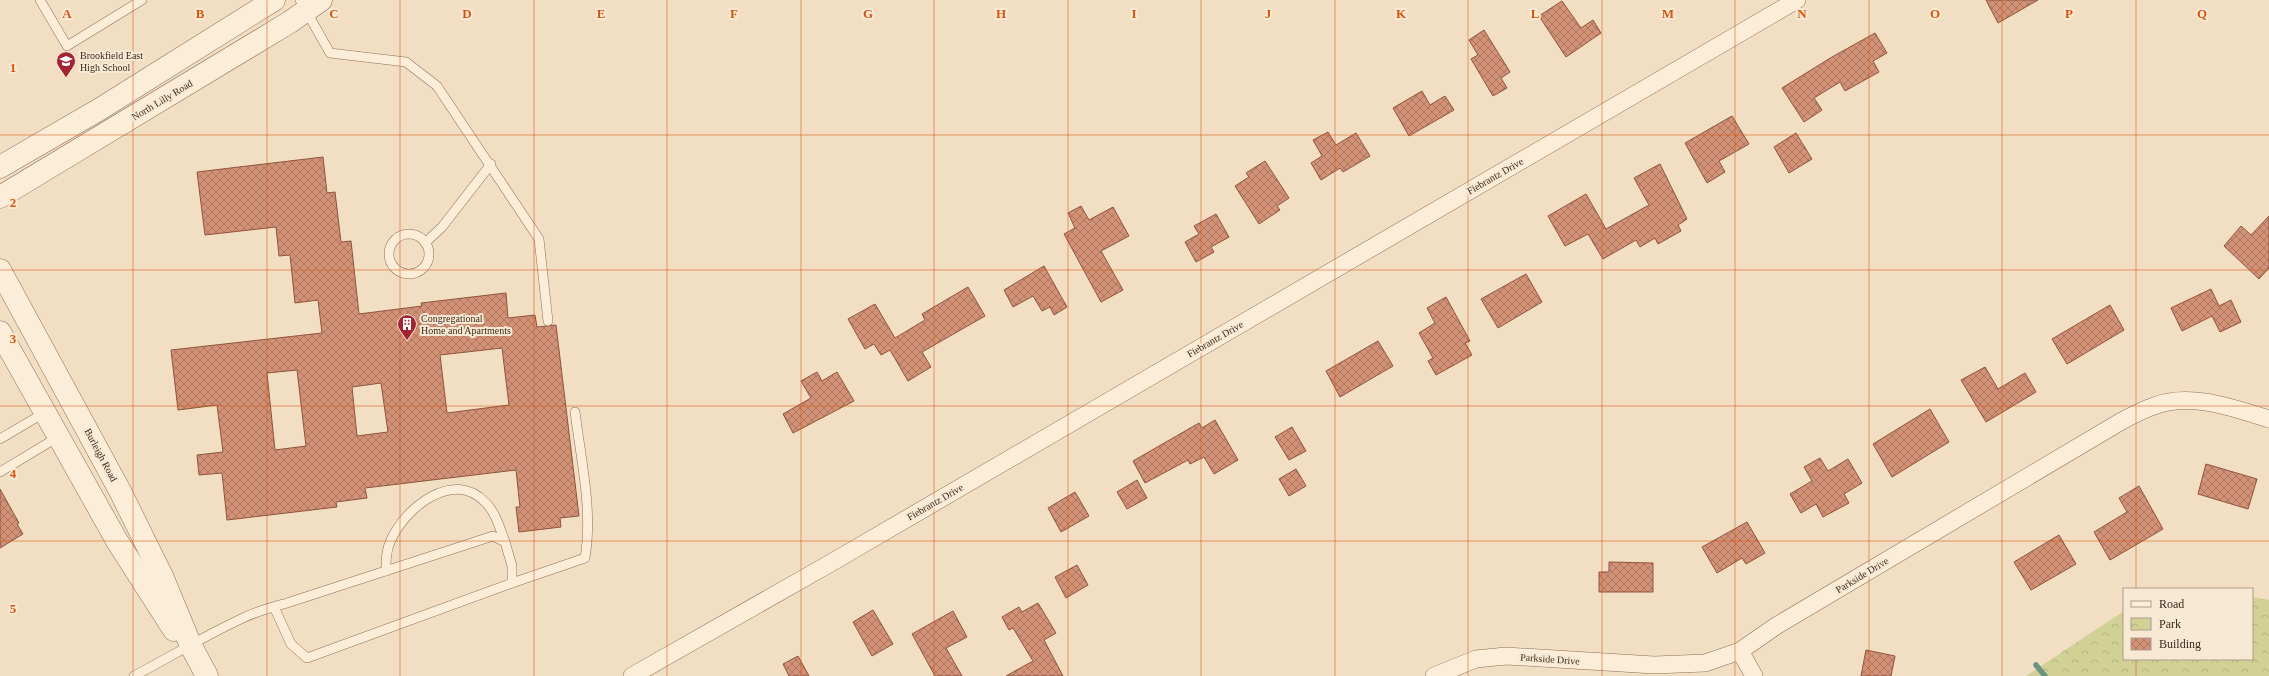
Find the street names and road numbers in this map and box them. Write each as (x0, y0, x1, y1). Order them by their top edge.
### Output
street label: North Lilly Road (130, 78, 194, 122)
street label: Fiebrantz Drive (1465, 155, 1526, 197)
street label: Fiebrantz Drive (1185, 318, 1246, 360)
street label: Burleigh Road (82, 427, 120, 483)
street label: Fiebrantz Drive (905, 481, 966, 523)
street label: Parkside Drive (1834, 555, 1891, 595)
street label: Parkside Drive (1520, 651, 1581, 667)

